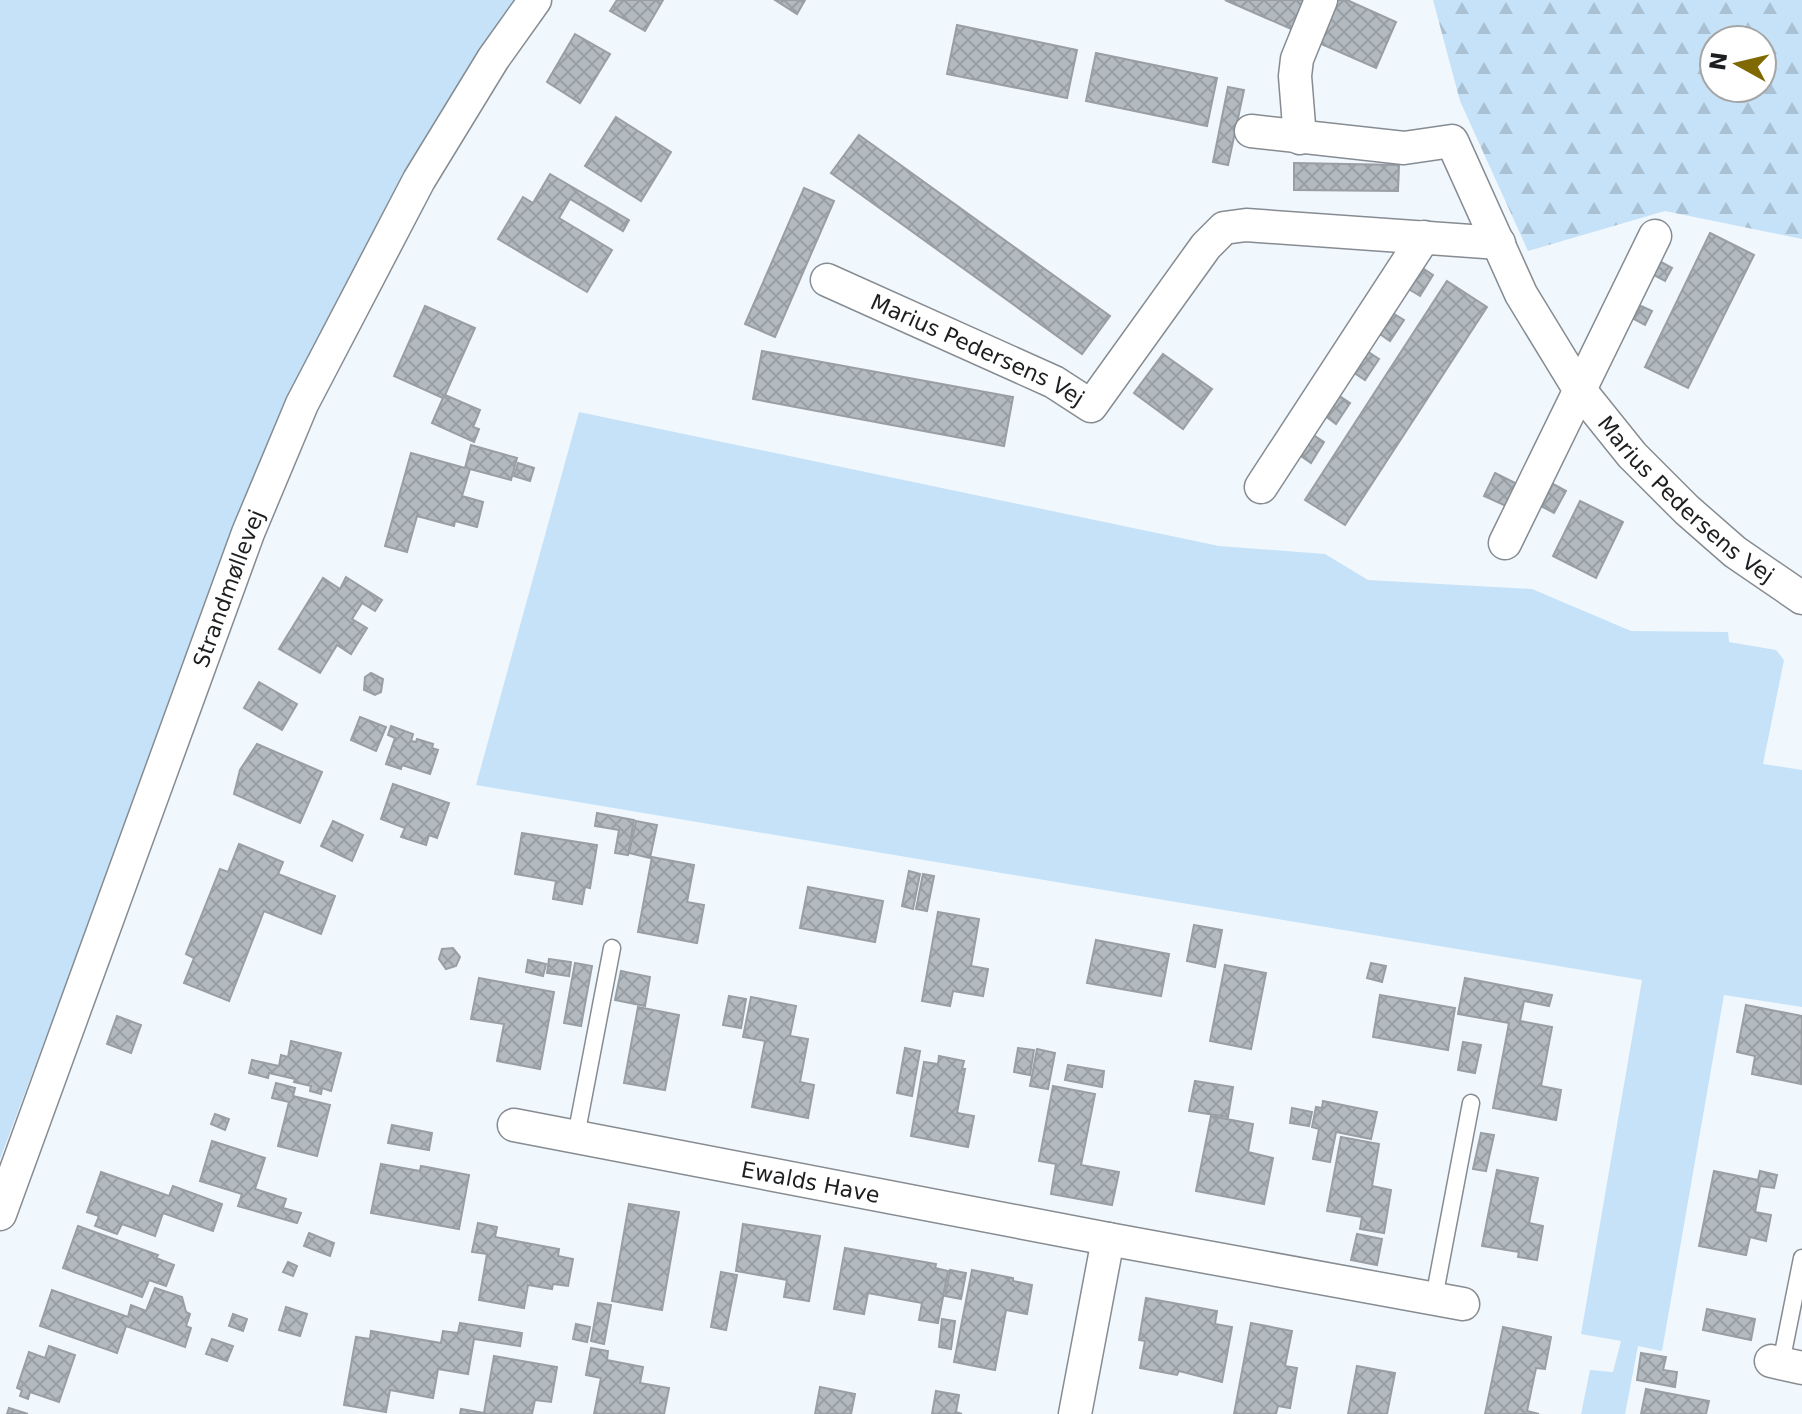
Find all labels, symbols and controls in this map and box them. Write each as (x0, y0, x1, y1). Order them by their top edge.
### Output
north arrow (1698, 24, 1778, 104)
text: N (1705, 50, 1732, 72)
street label: Marius Pedersens Vej (867, 289, 1089, 411)
street label: Marius Pedersens Vej (1593, 411, 1779, 588)
street label: Strandmøllevej (188, 506, 269, 671)
street label: Ewalds Have (739, 1157, 882, 1208)

